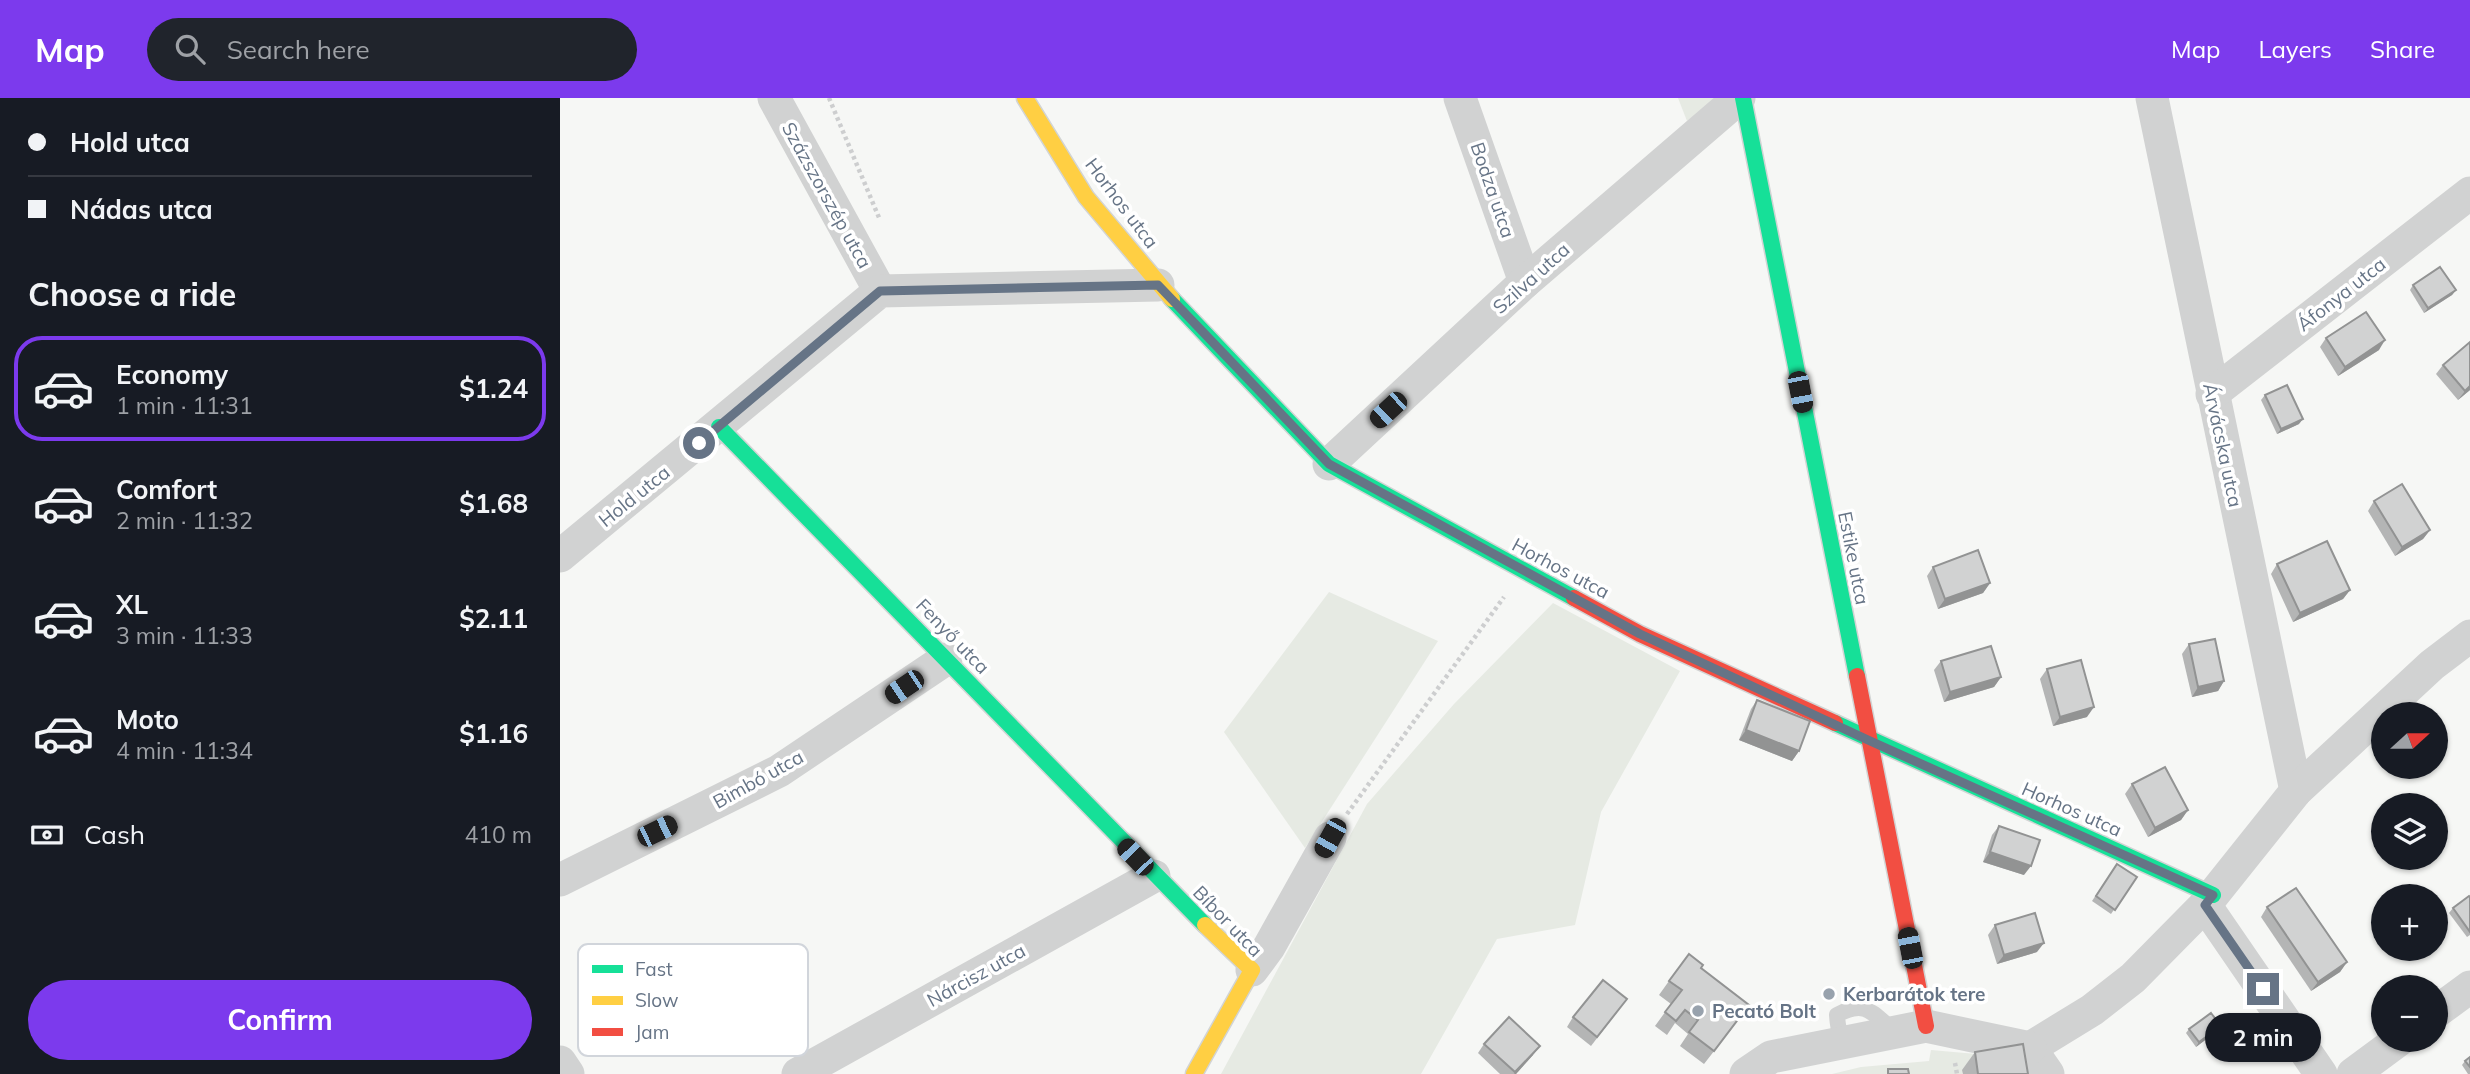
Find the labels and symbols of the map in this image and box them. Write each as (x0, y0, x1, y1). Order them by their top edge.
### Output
street label: Százszorszép utca (777, 118, 877, 272)
street label: Bodza utca (1465, 139, 1521, 241)
street label: Horhos utca (1080, 153, 1164, 253)
street label: Szilva utca (1488, 237, 1574, 319)
street label: Áfonya utca (2292, 252, 2390, 336)
car (1786, 369, 1815, 415)
street label: Árvácska utca (2198, 381, 2248, 509)
car (1366, 388, 1411, 432)
route start (683, 427, 715, 459)
street label: Hold utca (594, 460, 674, 532)
street label: Estike utca (1833, 509, 1875, 607)
street label: Horhos utca (1508, 532, 1614, 604)
street label: Fenyő utca (911, 593, 995, 679)
car (881, 667, 928, 707)
north arrow (2371, 702, 2448, 779)
street label: Bimbó utca (709, 744, 807, 814)
street label: Horhos utca (2018, 776, 2126, 842)
car (634, 812, 681, 850)
car (1311, 815, 1350, 861)
car (1113, 835, 1158, 879)
street label: Bíbor utca (1188, 880, 1268, 962)
car (1896, 925, 1925, 971)
street label: Nárcisz utca (923, 938, 1029, 1012)
legend (578, 944, 808, 1056)
text: Fast (635, 957, 673, 981)
route end (2247, 973, 2279, 1005)
place label: Kerbarátok tere (1843, 982, 1985, 1006)
marker: Kerbarátok tere (1821, 986, 1837, 1002)
text: Slow (635, 988, 679, 1012)
place label: Pecató Bolt (1712, 999, 1816, 1023)
marker: Pecató Bolt (1690, 1003, 1706, 1019)
callout: 2 min (2205, 1014, 2321, 1062)
text: Jam (635, 1020, 669, 1044)

